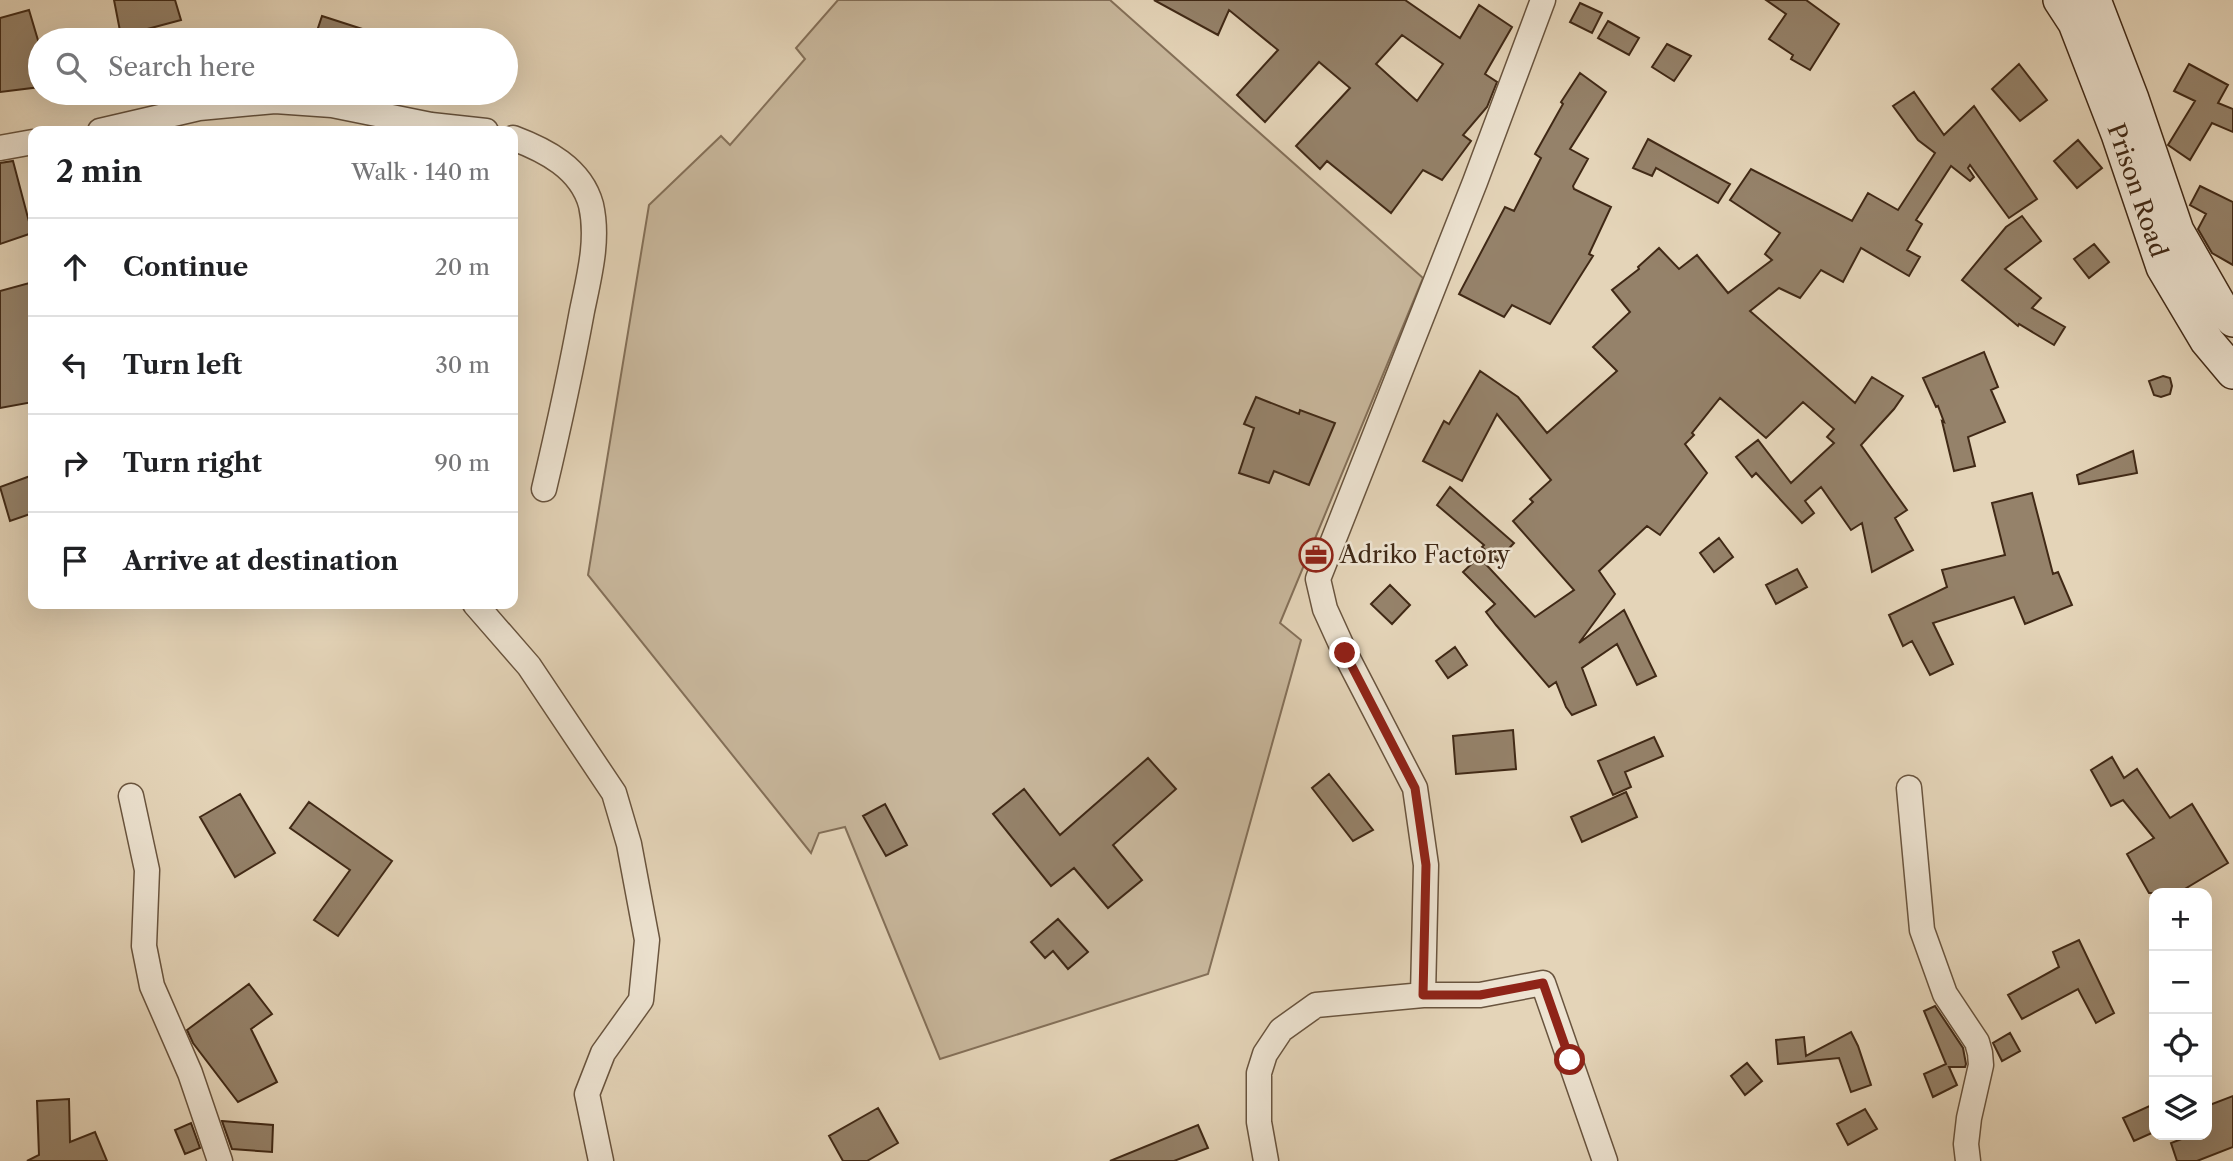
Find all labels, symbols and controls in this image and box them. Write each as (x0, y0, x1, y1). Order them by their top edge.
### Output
search box (28, 28, 518, 105)
icon: search (52, 48, 90, 86)
text: Search here (108, 51, 255, 83)
street label: Prison Road (2101, 119, 2174, 261)
text: 2 min (56, 153, 142, 190)
text: Walk · 140 m (351, 158, 490, 186)
icon: ahead (56, 248, 94, 286)
text: Continue (123, 251, 248, 283)
text: 20 m (435, 253, 490, 281)
icon: left (56, 346, 94, 384)
text: Turn left (123, 349, 242, 381)
text: 30 m (435, 351, 490, 379)
icon: right (56, 444, 94, 482)
text: Turn right (123, 447, 262, 479)
text: 90 m (434, 449, 490, 477)
office icon: Adriko Factory (1297, 536, 1335, 574)
place label: Adriko Factory (1339, 540, 1511, 569)
icon: arrive (56, 542, 94, 580)
text: Arrive at destination (123, 545, 398, 577)
route end (1329, 637, 1360, 668)
map controls (2149, 888, 2212, 1140)
button: + (2149, 888, 2212, 951)
button: − (2149, 951, 2212, 1014)
button: locate (2149, 1014, 2212, 1077)
route start (1554, 1044, 1585, 1075)
button: layers (2149, 1077, 2212, 1140)

